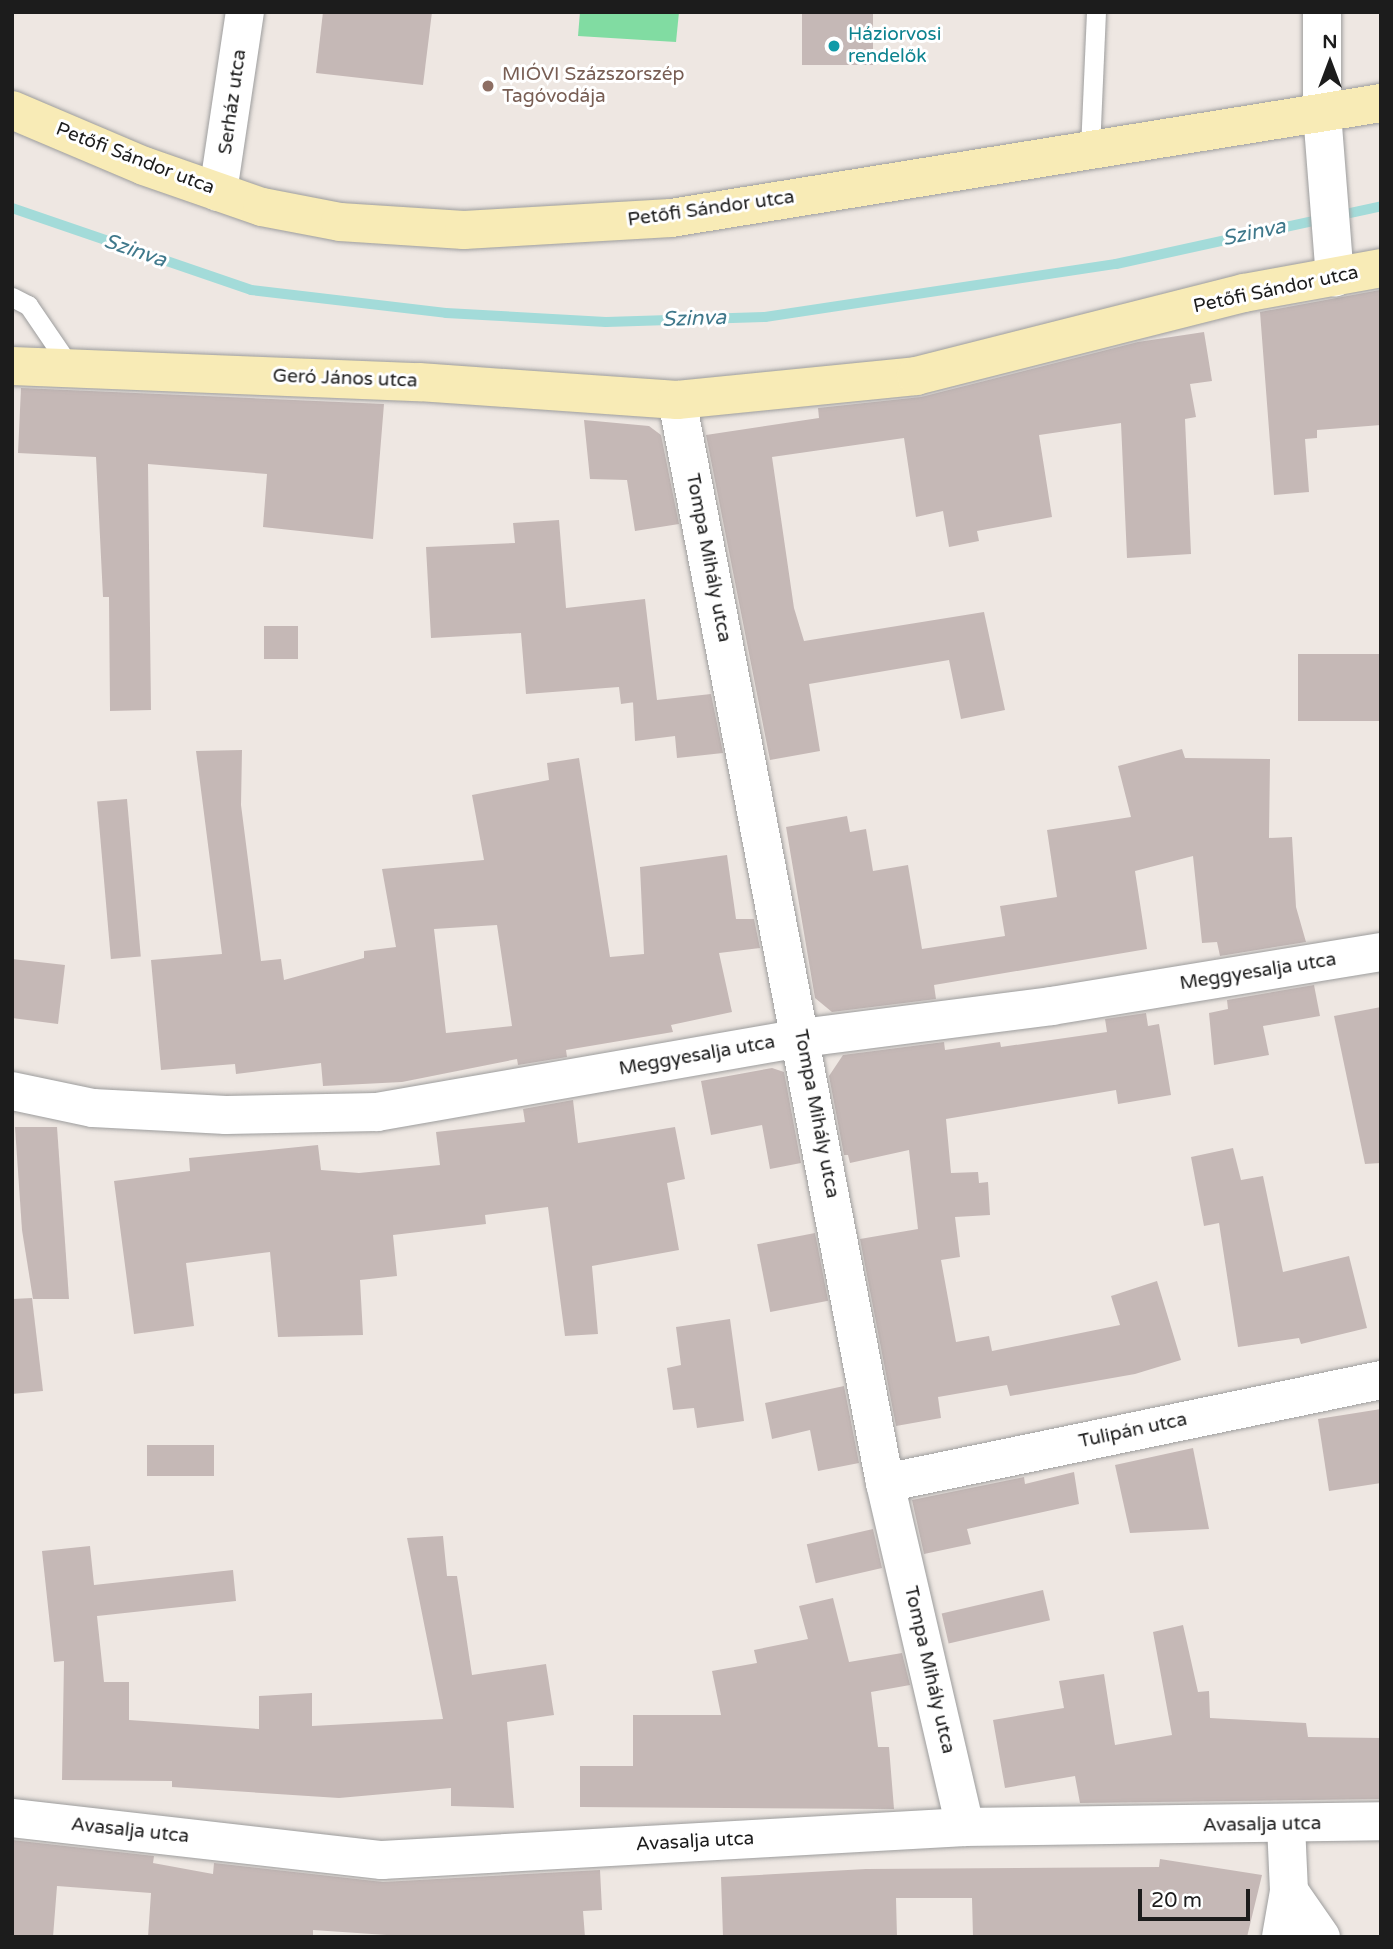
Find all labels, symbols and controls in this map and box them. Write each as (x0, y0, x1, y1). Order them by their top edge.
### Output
place label: Háziorvosi rendelők (848, 24, 941, 68)
north arrow (1295, 28, 1365, 98)
text: N (1322, 31, 1338, 53)
marker: Háziorvosi rendelők (826, 38, 842, 54)
street label: Serház utca (214, 48, 252, 156)
place label: MIÓVI Százszorszép Tagóvodája (502, 64, 685, 108)
marker: MIÓVI Százszorszép Tagóvodája (480, 78, 496, 94)
street label: Petőfi Sándor utca (52, 118, 218, 200)
street label: Petőfi Sándor utca (626, 186, 796, 232)
water label: Szinva (1220, 214, 1288, 252)
water label: Szinva (101, 229, 169, 273)
street label: Petőfi Sándor utca (1191, 261, 1361, 319)
water label: Szinva (662, 305, 726, 333)
street label: Geró János utca (272, 365, 418, 393)
street label: Tompa Mihály utca (680, 472, 736, 644)
street label: Meggyesalja utca (1178, 948, 1338, 996)
street label: Tompa Mihály utca (788, 1028, 844, 1200)
street label: Meggyesalja utca (617, 1031, 777, 1081)
street label: Tulipán utca (1077, 1408, 1189, 1454)
street label: Tompa Mihály utca (899, 1584, 959, 1756)
street label: Avasalja utca (70, 1813, 190, 1849)
street label: Avasalja utca (1203, 1813, 1321, 1837)
street label: Avasalja utca (635, 1828, 755, 1856)
scale bar (1141, 1876, 1253, 1920)
text: 20 m (1151, 1888, 1202, 1913)

